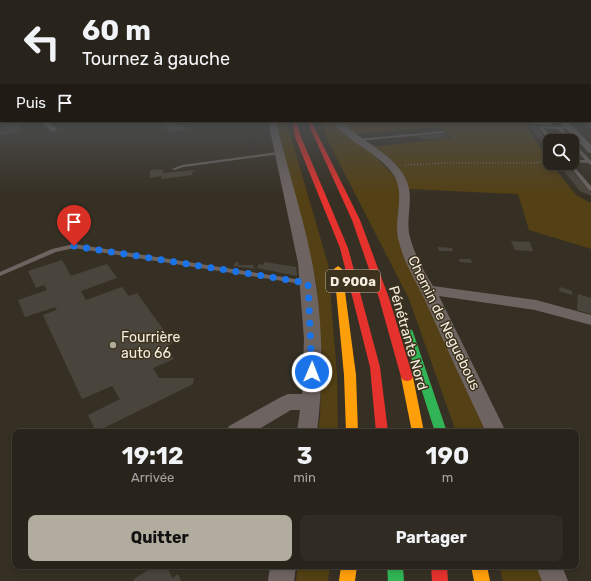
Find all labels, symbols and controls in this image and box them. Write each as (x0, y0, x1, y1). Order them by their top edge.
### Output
text: 60 m (82, 14, 151, 47)
icon: left (16, 16, 68, 68)
text: Tournez à gauche (82, 48, 230, 70)
icon: arrive (54, 92, 76, 114)
text: Puis (16, 94, 46, 112)
map controls (543, 134, 579, 170)
button: search (543, 134, 579, 170)
pin (57, 205, 91, 246)
icon: arrive (63, 211, 85, 233)
street label: Chemin de Neguebous (404, 253, 484, 393)
road number: D 900a (326, 270, 380, 292)
street label: Pénétrante Nord (385, 284, 431, 392)
place label: Fourrière auto 66 (121, 329, 181, 362)
marker: Fourrière auto 66 (108, 340, 118, 350)
position arrow (291, 351, 333, 393)
text: 19:12 (122, 442, 184, 470)
text: 3 (297, 442, 313, 470)
text: 190 (426, 442, 469, 470)
text: Arrivée (131, 470, 174, 485)
text: min (293, 470, 316, 485)
text: m (442, 470, 453, 485)
button: Quitter (28, 515, 292, 561)
button: Partager (300, 515, 563, 561)

